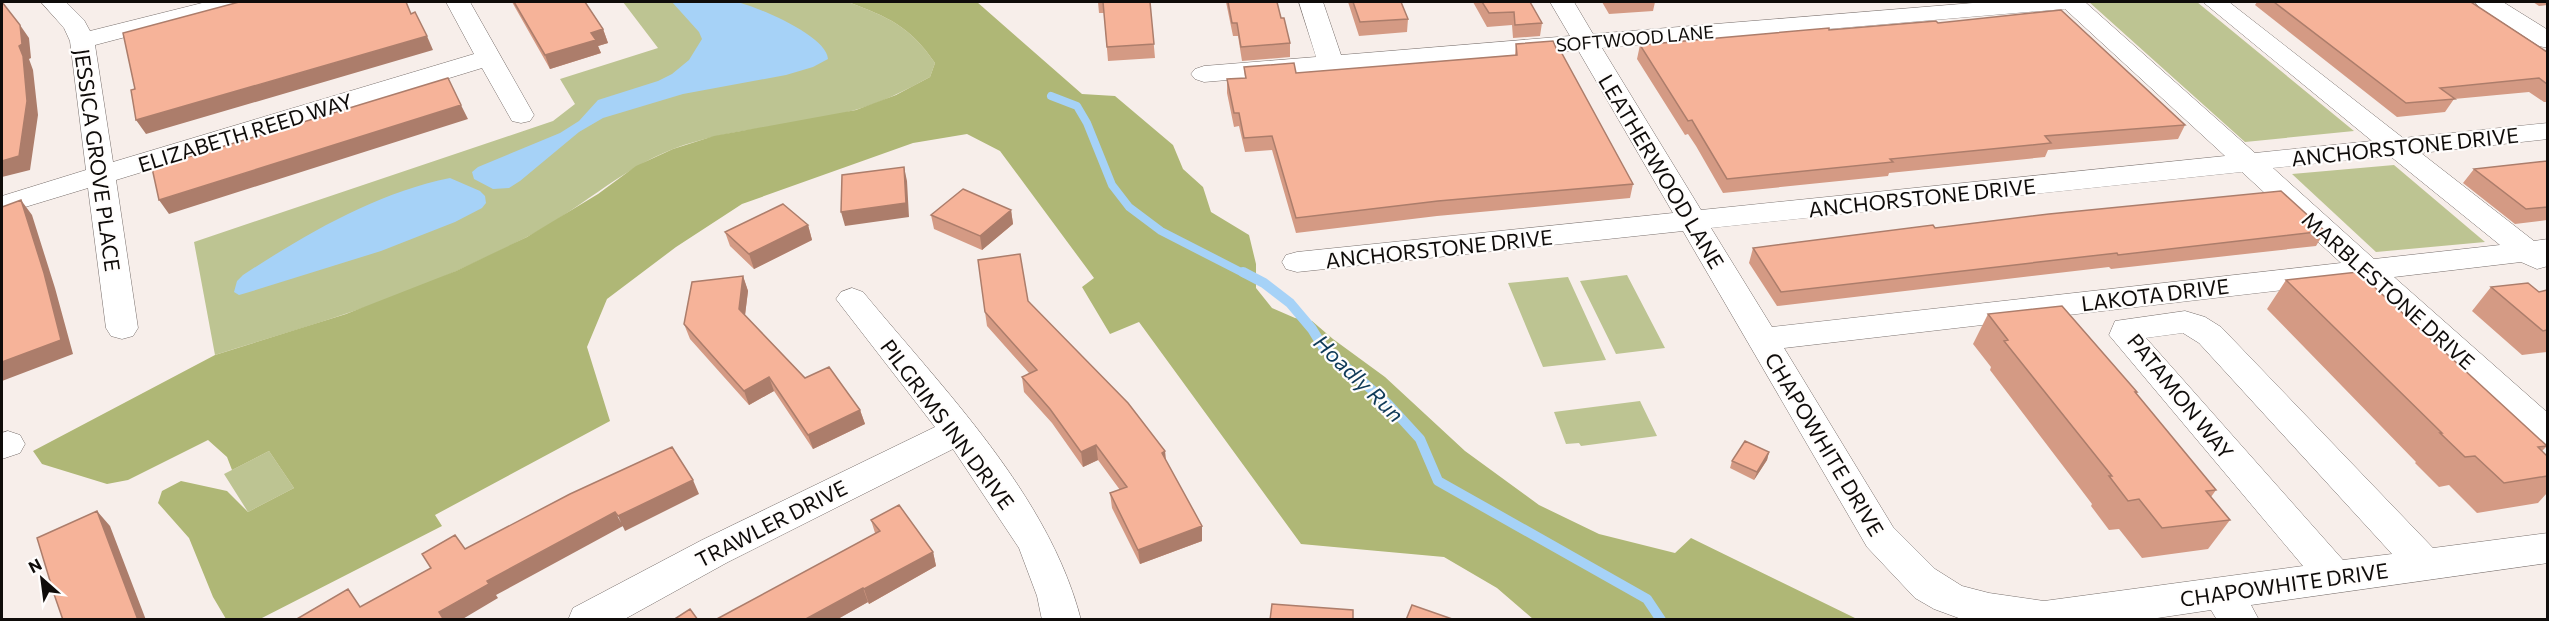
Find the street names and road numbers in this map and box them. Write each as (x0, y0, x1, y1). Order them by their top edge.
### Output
street label: SOFTWOOD LANE (1555, 20, 1715, 56)
street label: JESSICA GROVE PLACE (70, 47, 126, 273)
street label: LEATHERWOOD LANE (1594, 69, 1730, 273)
street label: ELIZABETH REED WAY (135, 87, 356, 177)
street label: ANCHORSTONE DRIVE (2290, 122, 2520, 170)
street label: ANCHORSTONE DRIVE (1807, 173, 2037, 221)
street label: MARBLESTONE DRIVE (2298, 206, 2480, 374)
street label: ANCHORSTONE DRIVE (1324, 224, 1554, 272)
street label: LAKOTA DRIVE (2080, 273, 2230, 315)
street label: PATAMON WAY (2123, 328, 2239, 464)
street label: PILGRIMS INN DRIVE (876, 334, 1020, 514)
street label: CHAPOWHITE DRIVE (1760, 348, 1890, 540)
street label: TRAWLER DRIVE (691, 474, 851, 572)
street label: CHAPOWHITE DRIVE (2178, 557, 2390, 611)

